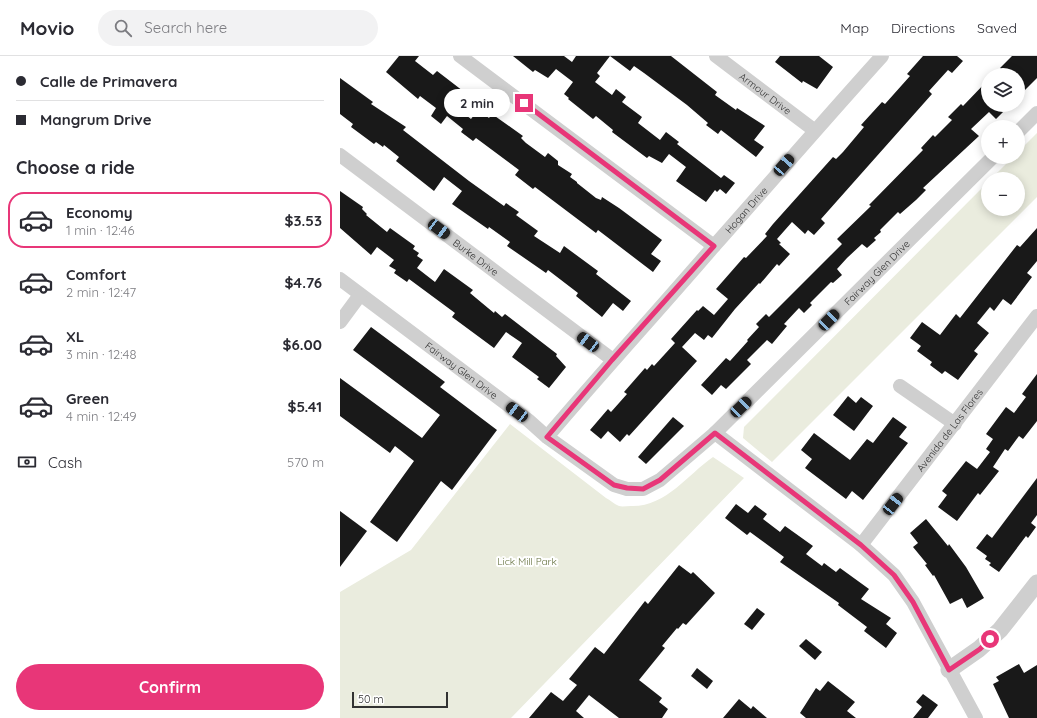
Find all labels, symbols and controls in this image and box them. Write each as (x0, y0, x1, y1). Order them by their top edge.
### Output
search box (98, 10, 378, 46)
text: Movio (20, 16, 74, 40)
icon: search (112, 17, 134, 39)
text: Search here (144, 18, 227, 37)
text: Map (840, 19, 869, 37)
text: Directions (891, 19, 955, 37)
text: Saved (977, 19, 1017, 37)
map controls (981, 68, 1025, 216)
button: layers (981, 68, 1025, 112)
street label: Armour Drive (737, 70, 794, 118)
text: Calle de Primavera (40, 72, 177, 91)
callout: 2 min (444, 89, 510, 117)
route end (515, 94, 533, 112)
text: 2 min (460, 95, 494, 111)
text: Mangrum Drive (40, 110, 152, 129)
button: + (981, 120, 1025, 164)
car (772, 152, 796, 178)
text: Choose a ride (16, 156, 135, 179)
button: − (981, 172, 1025, 216)
street label: Hogan Drive (722, 184, 771, 236)
icon: car (18, 202, 54, 238)
text: Economy (66, 203, 133, 222)
text: $3.53 (285, 211, 322, 230)
car (426, 217, 452, 241)
text: 1 min · 12:46 (66, 222, 134, 238)
street label: Burke Drive (450, 236, 501, 279)
street label: Fairway Glen Drive (841, 237, 913, 308)
icon: car (18, 264, 54, 300)
text: Comfort (66, 265, 127, 284)
text: $4.76 (284, 273, 322, 292)
text: 2 min · 12:47 (66, 284, 136, 300)
car (816, 307, 842, 333)
icon: car (18, 326, 54, 362)
text: XL (66, 327, 84, 346)
car (575, 330, 601, 354)
text: $6.00 (283, 335, 322, 354)
street label: Fairway Glen Drive (422, 339, 500, 402)
text: 3 min · 12:48 (66, 346, 136, 362)
street label: Avenida de Las Flores (914, 386, 986, 474)
icon: car (18, 388, 54, 424)
text: Green (66, 389, 109, 408)
car (728, 394, 754, 420)
text: $5.41 (288, 397, 322, 416)
car (504, 400, 530, 424)
text: 4 min · 12:49 (66, 408, 136, 424)
icon: cash (16, 451, 38, 473)
text: Cash (48, 453, 82, 472)
text: 570 m (287, 454, 324, 470)
car (881, 491, 905, 517)
park label: Lick Mill Park (497, 555, 557, 568)
route start (981, 630, 999, 648)
button: Confirm (16, 664, 324, 710)
scale bar (352, 690, 448, 709)
text: 50 m (358, 692, 384, 706)

